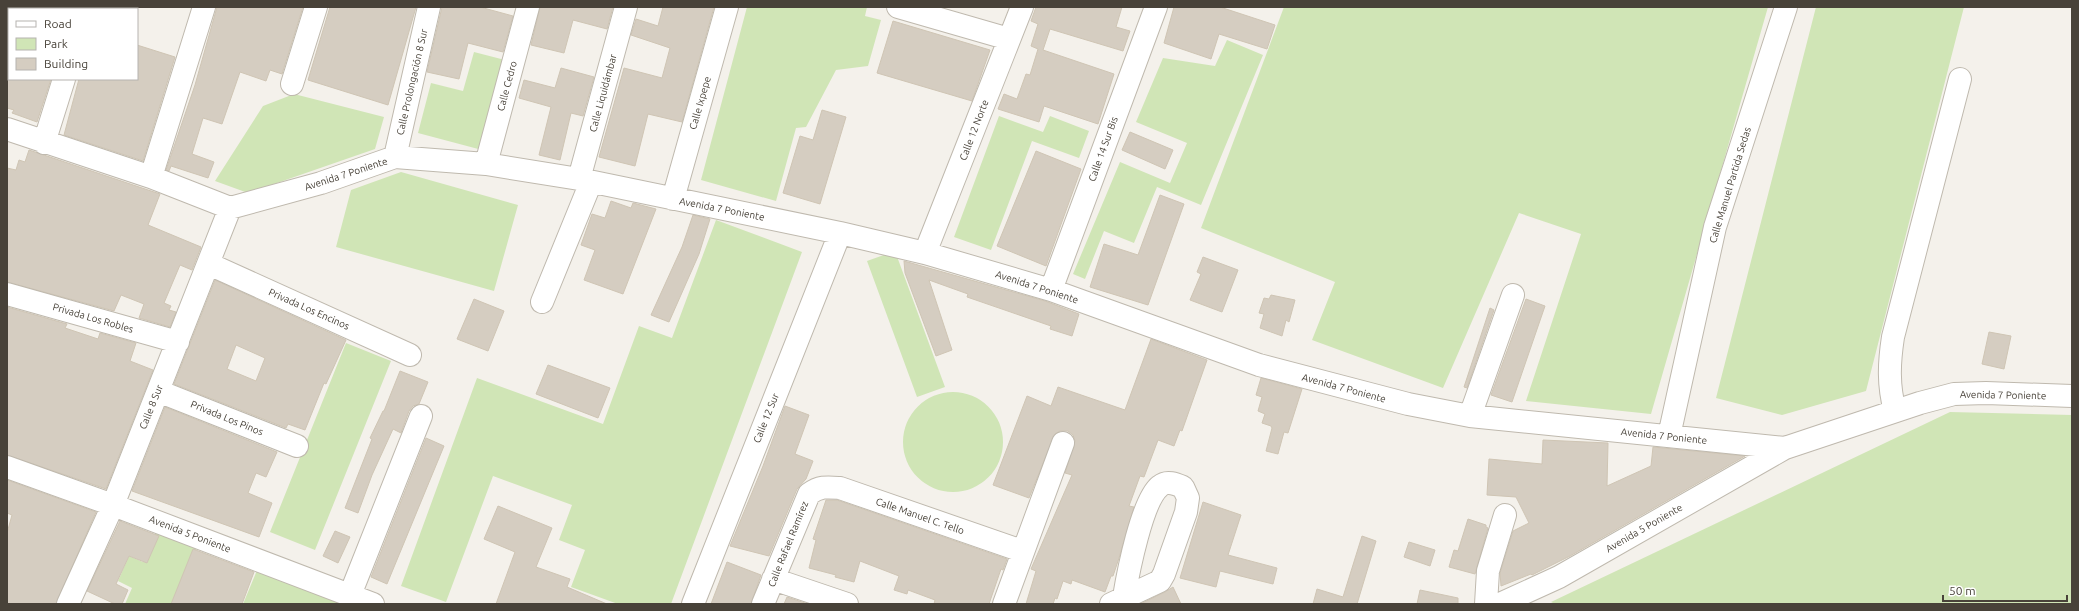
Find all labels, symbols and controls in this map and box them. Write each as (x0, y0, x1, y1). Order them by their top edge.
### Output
legend (8, 8, 138, 80)
text: Road (44, 17, 72, 30)
street label: Calle Prolongación 8 Sur (394, 28, 430, 136)
text: Park (44, 37, 68, 50)
street label: Calle Liquidámbar (587, 53, 619, 133)
text: Building (44, 57, 88, 70)
street label: Calle Cedro (495, 60, 519, 112)
street label: Calle Ixpepe (687, 75, 713, 131)
street label: Calle 12 Norte (957, 98, 991, 162)
street label: Calle 14 Sur Bis (1086, 115, 1120, 183)
street label: Calle Manuel Partida Sedas (1707, 126, 1753, 244)
street label: Avenida 7 Poniente (303, 155, 389, 193)
street label: Avenida 7 Poniente (678, 195, 766, 223)
street label: Avenida 7 Poniente (994, 268, 1080, 306)
street label: Privada Los Encinos (267, 286, 351, 332)
street label: Privada Los Robles (51, 301, 135, 335)
street label: Avenida 7 Poniente (1301, 371, 1387, 405)
street label: Calle 8 Sur (137, 383, 165, 431)
street label: Avenida 7 Poniente (1960, 389, 2046, 401)
street label: Calle 12 Sur (751, 391, 781, 444)
street label: Privada Los Pinos (189, 398, 265, 438)
street label: Avenida 7 Poniente (1620, 426, 1708, 446)
street label: Calle Manuel C. Tello (874, 496, 966, 536)
street label: Calle Rafael Ramírez (766, 499, 810, 588)
street label: Avenida 5 Poniente (1604, 502, 1684, 554)
street label: Avenida 5 Poniente (148, 513, 232, 555)
scale bar (1943, 577, 2067, 603)
text: 50 m (1949, 584, 1976, 597)

